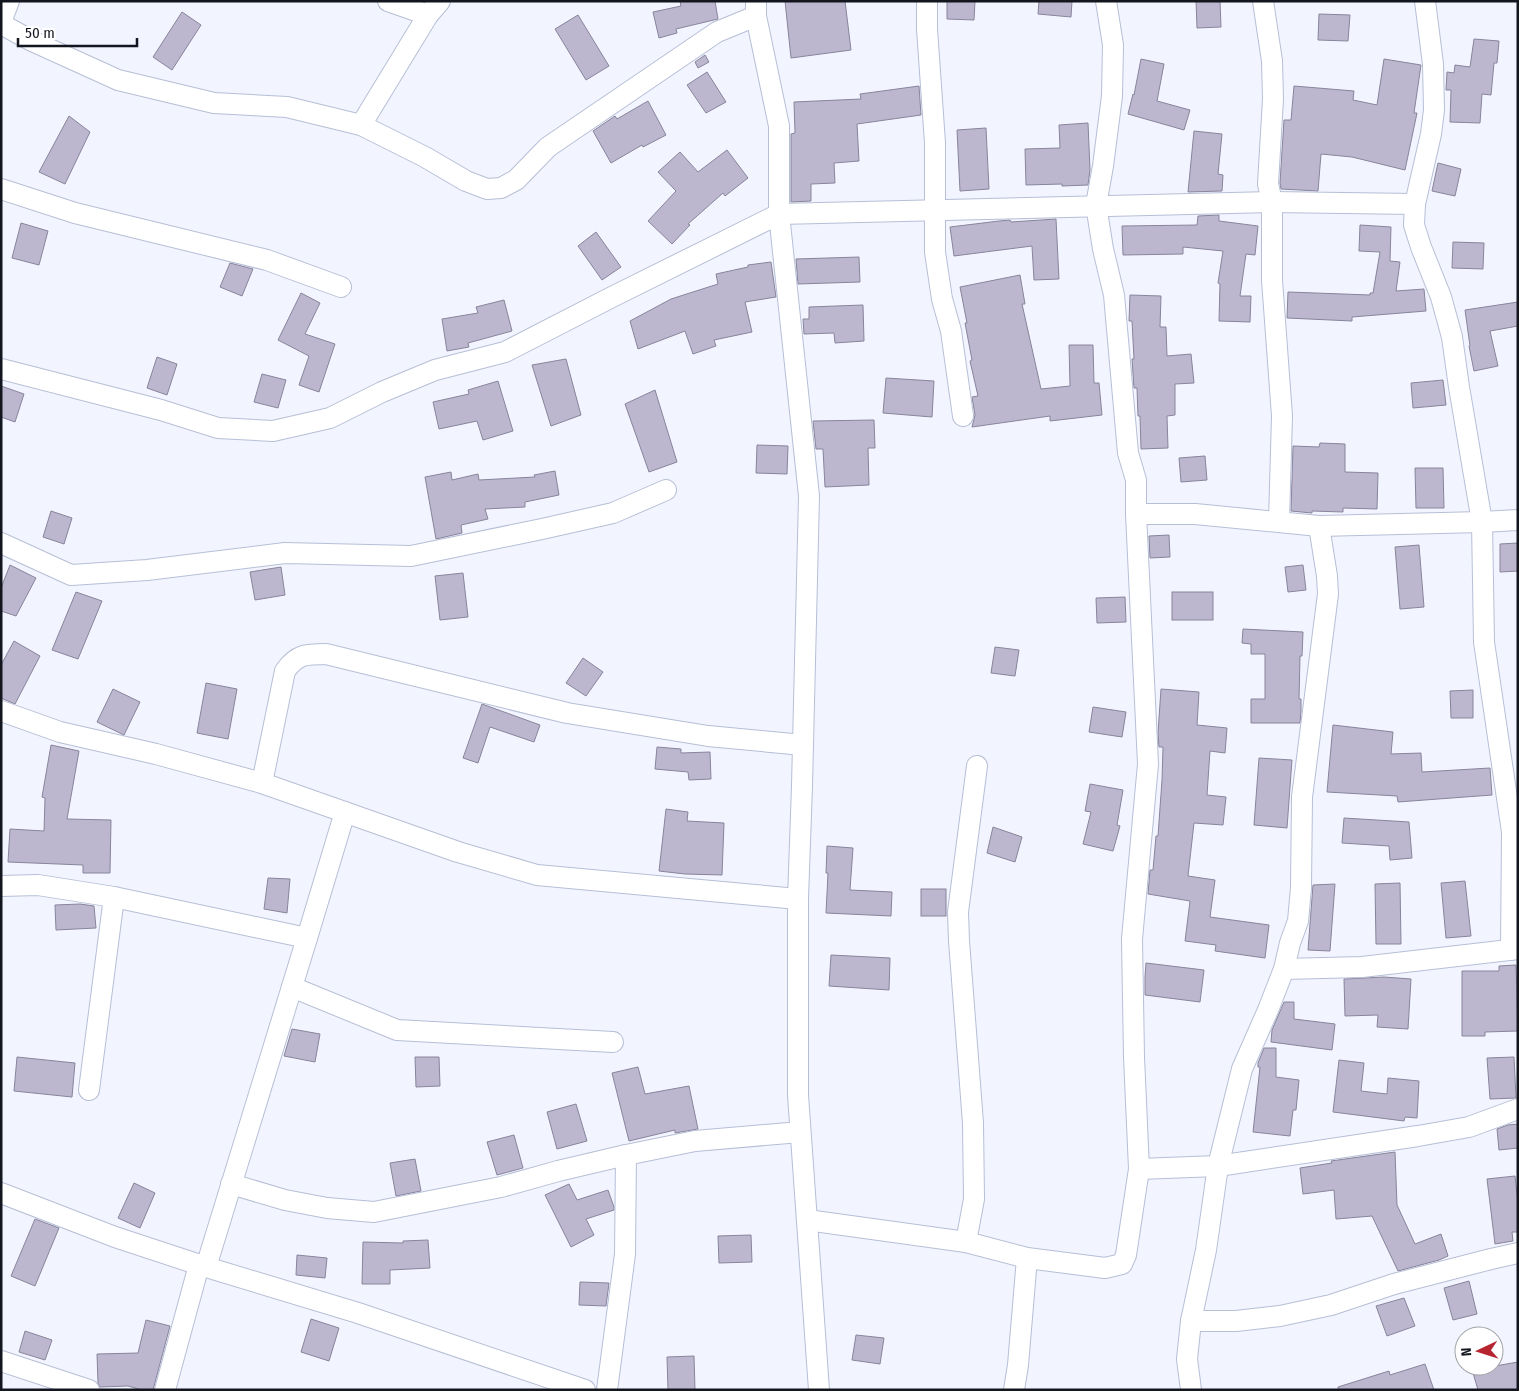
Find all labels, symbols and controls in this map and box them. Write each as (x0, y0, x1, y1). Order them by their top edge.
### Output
scale bar (18, 15, 136, 47)
text: 50 m (25, 24, 55, 42)
north arrow (1454, 1326, 1504, 1376)
text: N (1458, 1347, 1475, 1357)

